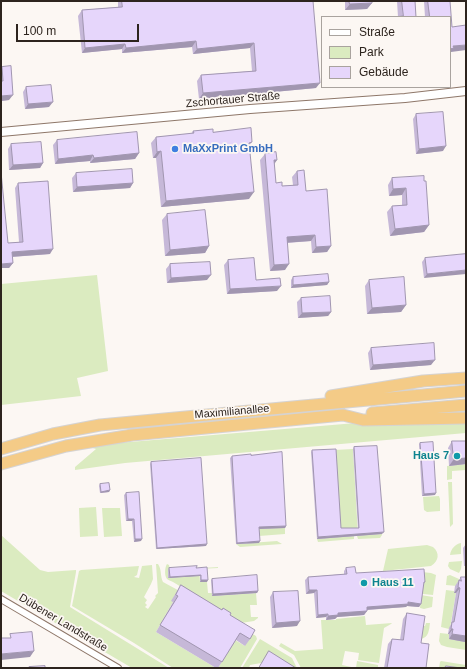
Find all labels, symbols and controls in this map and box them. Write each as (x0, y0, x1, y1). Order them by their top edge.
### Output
scale bar (18, 16, 141, 42)
legend (321, 16, 451, 88)
text: 100 m (23, 24, 56, 38)
text: Straße (359, 25, 395, 39)
text: Park (359, 45, 384, 59)
text: Gebäude (359, 65, 408, 79)
street label: Zschortauer Straße (185, 89, 281, 111)
place label: MaXxPrint GmbH (183, 142, 273, 156)
marker: MaXxPrint GmbH (170, 144, 180, 154)
street label: Maximilianallee (194, 402, 270, 422)
place label: Haus 7 (413, 449, 449, 463)
marker: Haus 7 (452, 451, 462, 461)
place label: Haus 11 (372, 576, 414, 590)
marker: Haus 11 (359, 578, 369, 588)
street label: Dübener Landstraße (16, 591, 110, 655)

